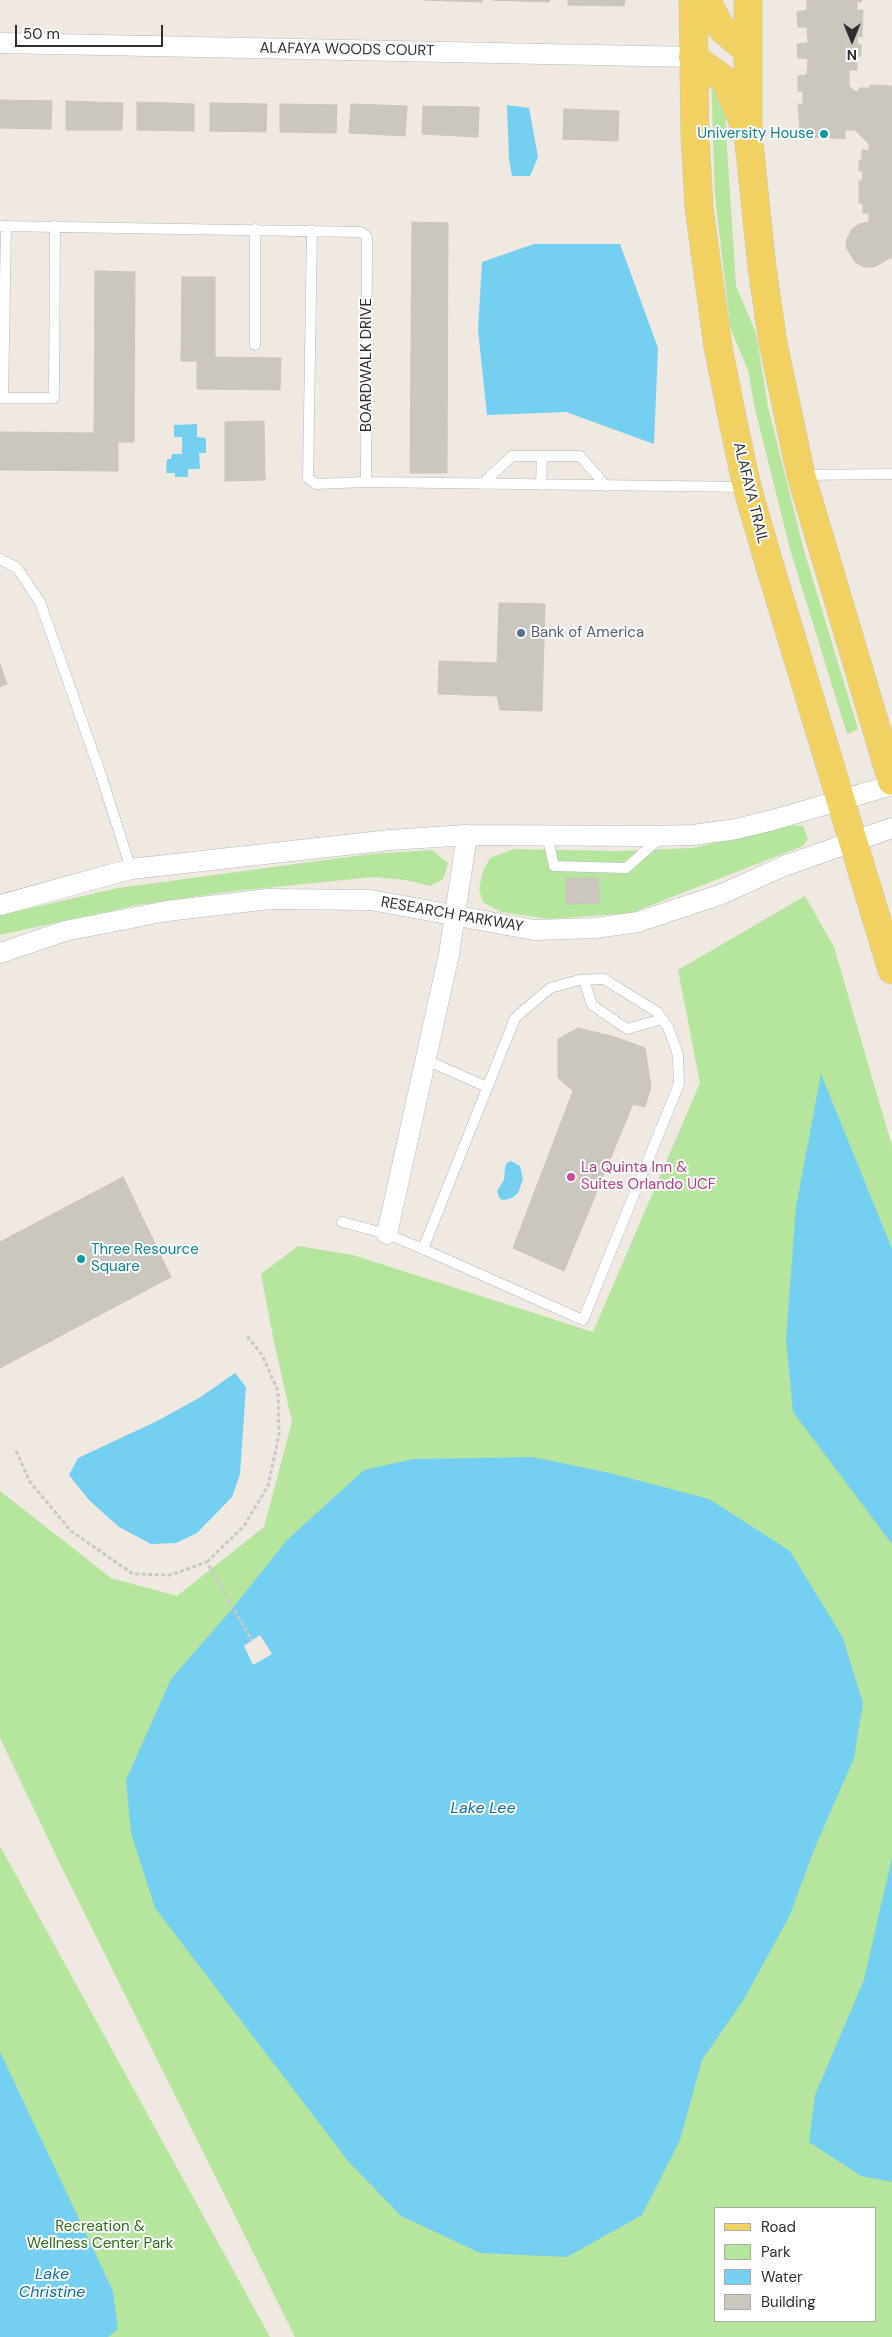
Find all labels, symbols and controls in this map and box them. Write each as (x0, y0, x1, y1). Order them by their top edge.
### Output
scale bar (18, 15, 165, 47)
north arrow (827, 15, 877, 65)
text: 50 m (23, 24, 60, 44)
street label: ALAFAYA WOODS COURT (259, 39, 435, 61)
text: N (847, 46, 857, 64)
place label: University House (697, 125, 814, 143)
marker: University House (818, 128, 830, 140)
street label: BOARDWALK DRIVE (358, 298, 376, 432)
street label: ALAFAYA TRAIL (729, 440, 771, 546)
place label: Bank of America (531, 624, 644, 642)
marker: Bank of America (515, 627, 527, 639)
street label: RESEARCH PARKWAY (379, 894, 525, 936)
place label: La Quinta Inn & Suites Orlando UCF (581, 1159, 716, 1194)
marker: La Quinta Inn & Suites Orlando UCF (565, 1171, 577, 1183)
place label: Three Resource Square (91, 1241, 199, 1276)
marker: Three Resource Square (75, 1253, 87, 1265)
water label: Lake Lee (450, 1799, 516, 1819)
legend (714, 2207, 877, 2322)
text: Road (761, 2217, 796, 2237)
park label: Recreation & Wellness Center Park (27, 2218, 173, 2253)
text: Park (761, 2242, 791, 2262)
water label: Lake Christine (19, 2265, 85, 2303)
text: Water (761, 2267, 802, 2287)
text: Building (761, 2292, 816, 2312)

